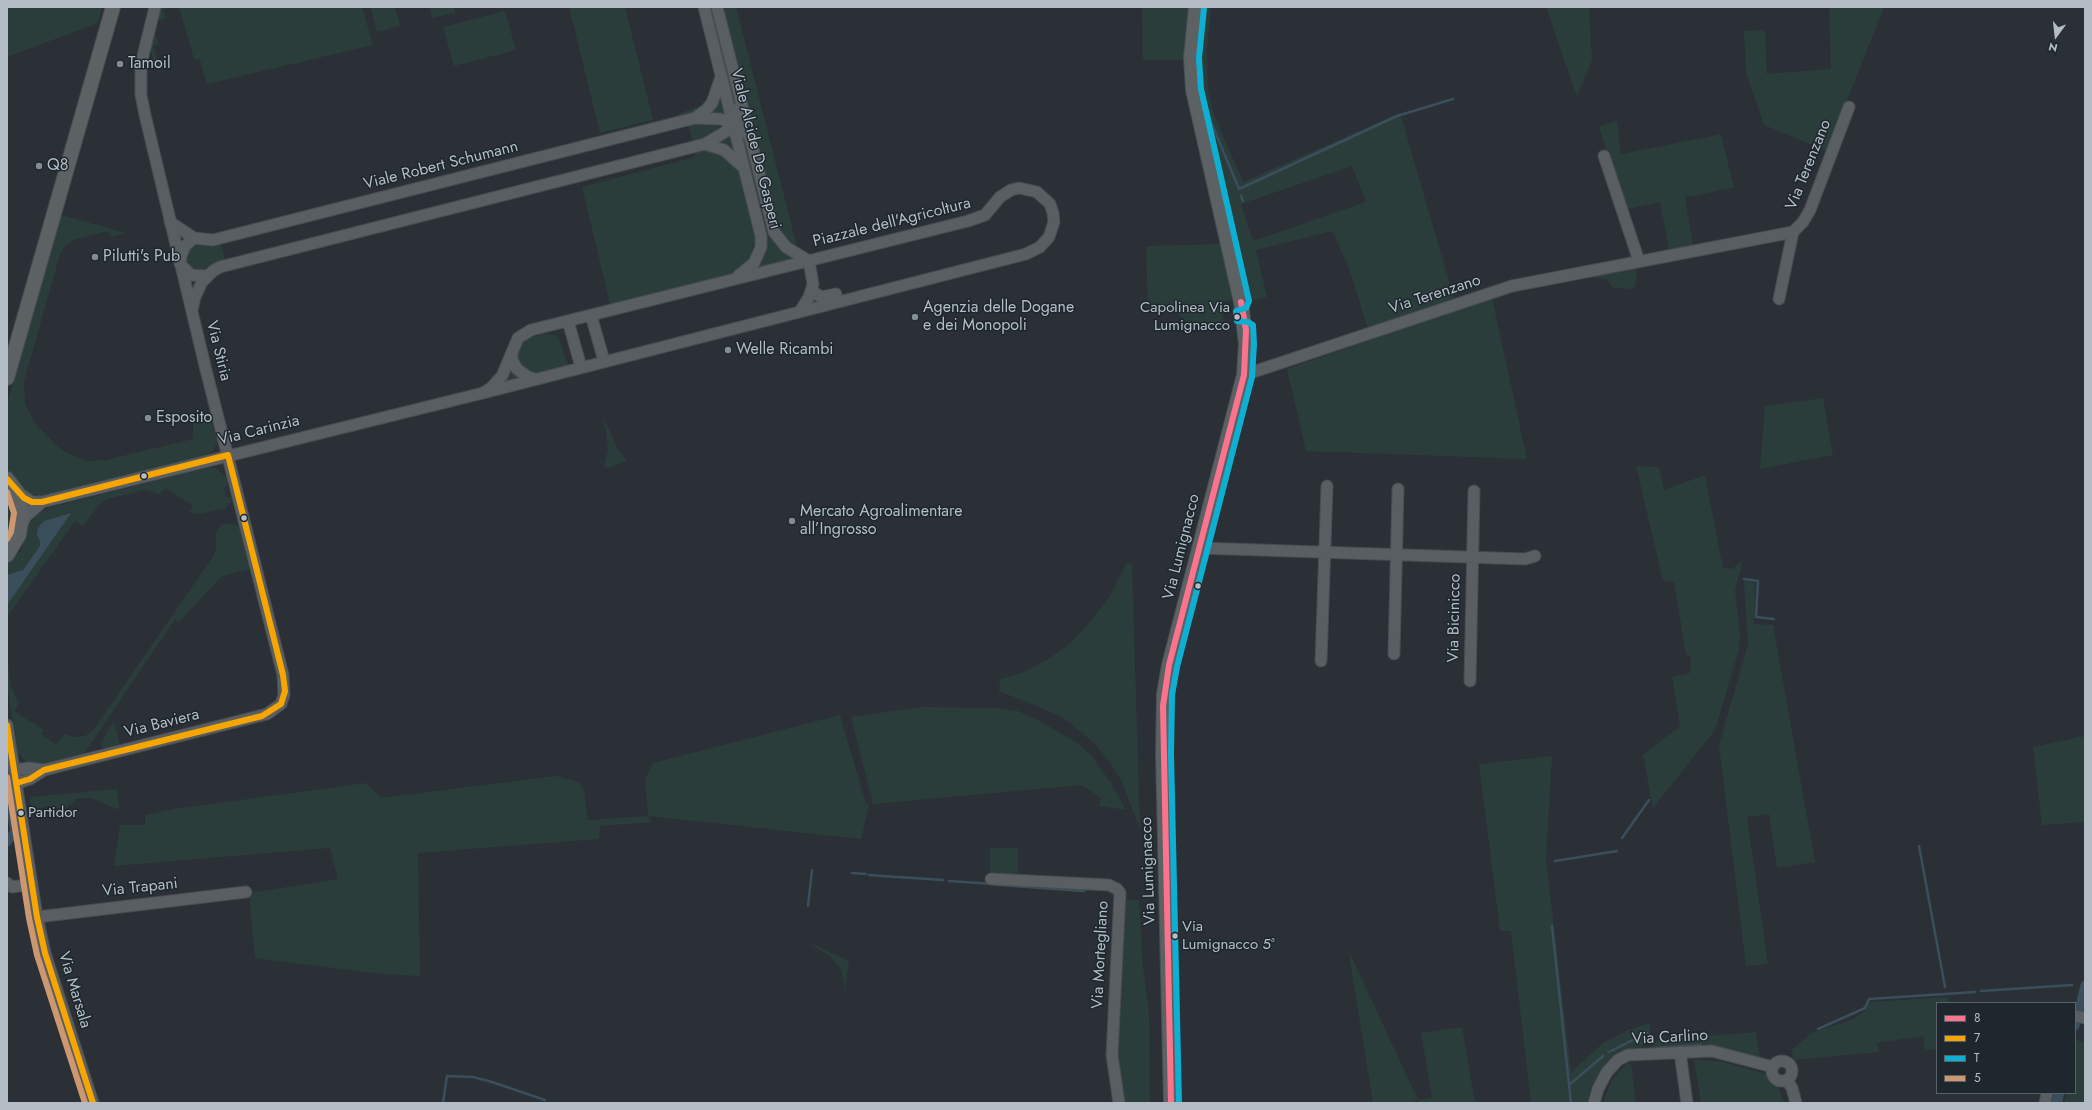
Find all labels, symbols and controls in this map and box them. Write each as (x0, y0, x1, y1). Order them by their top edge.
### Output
north arrow (2036, 16, 2076, 56)
text: N (2047, 39, 2059, 56)
place label: Tamoil (128, 54, 171, 74)
marker: Tamoil (115, 59, 125, 69)
street label: Viale Alcide De Gasperi (726, 67, 784, 231)
street label: Via Terenzano (1782, 117, 1836, 213)
street label: Viale Robert Schumann (362, 138, 520, 194)
place label: Q8 (47, 156, 68, 176)
marker: Q8 (34, 161, 44, 171)
street label: Piazzale dell'Agricoltura (811, 194, 973, 252)
place label: Pilutti's Pub (103, 247, 180, 267)
marker: Pilutti's Pub (90, 252, 100, 262)
street label: Via Terenzano (1387, 271, 1483, 319)
place label: Agenzia delle Dogane e dei Monopoli (923, 298, 1074, 336)
place label: Capolinea Via Lumignacco (1140, 299, 1230, 334)
marker: Agenzia delle Dogane e dei Monopoli (910, 312, 920, 322)
marker: Capolinea Via Lumignacco (1232, 312, 1242, 322)
street label: Via Stiria (201, 319, 235, 383)
place label: Welle Ricambi (736, 340, 833, 360)
marker: Welle Ricambi (723, 345, 733, 355)
place label: Esposito (156, 408, 212, 428)
street label: Via Carinzia (216, 412, 302, 450)
marker: Esposito (143, 413, 153, 423)
unlabelled marker (139, 471, 149, 481)
street label: Via Lumignacco (1160, 492, 1204, 602)
place label: Mercato Agroalimentare all’Ingrosso (800, 502, 963, 540)
unlabelled marker (239, 513, 249, 523)
marker: Mercato Agroalimentare all’Ingrosso (787, 516, 797, 526)
street label: Via Bicinicco (1445, 573, 1465, 663)
unlabelled marker (1193, 581, 1203, 591)
street label: Via Baviera (123, 705, 201, 743)
place label: Partidor (28, 804, 78, 822)
marker: Partidor (16, 808, 26, 818)
street label: Via Lumignacco (1138, 817, 1160, 925)
street label: Via Trapani (101, 874, 179, 902)
street label: Via Mortegliano (1089, 900, 1113, 1010)
place label: Via Lumignacco 5ª (1182, 918, 1275, 953)
marker: Via Lumignacco 5ª (1170, 931, 1180, 941)
street label: Via Marsala (53, 949, 95, 1031)
legend (1936, 1002, 2076, 1094)
text: 8 (1974, 1009, 1981, 1027)
street label: Via Carlino (1631, 1026, 1709, 1050)
text: 7 (1974, 1029, 1980, 1047)
text: T (1974, 1049, 1980, 1067)
text: 5 (1974, 1069, 1981, 1087)

